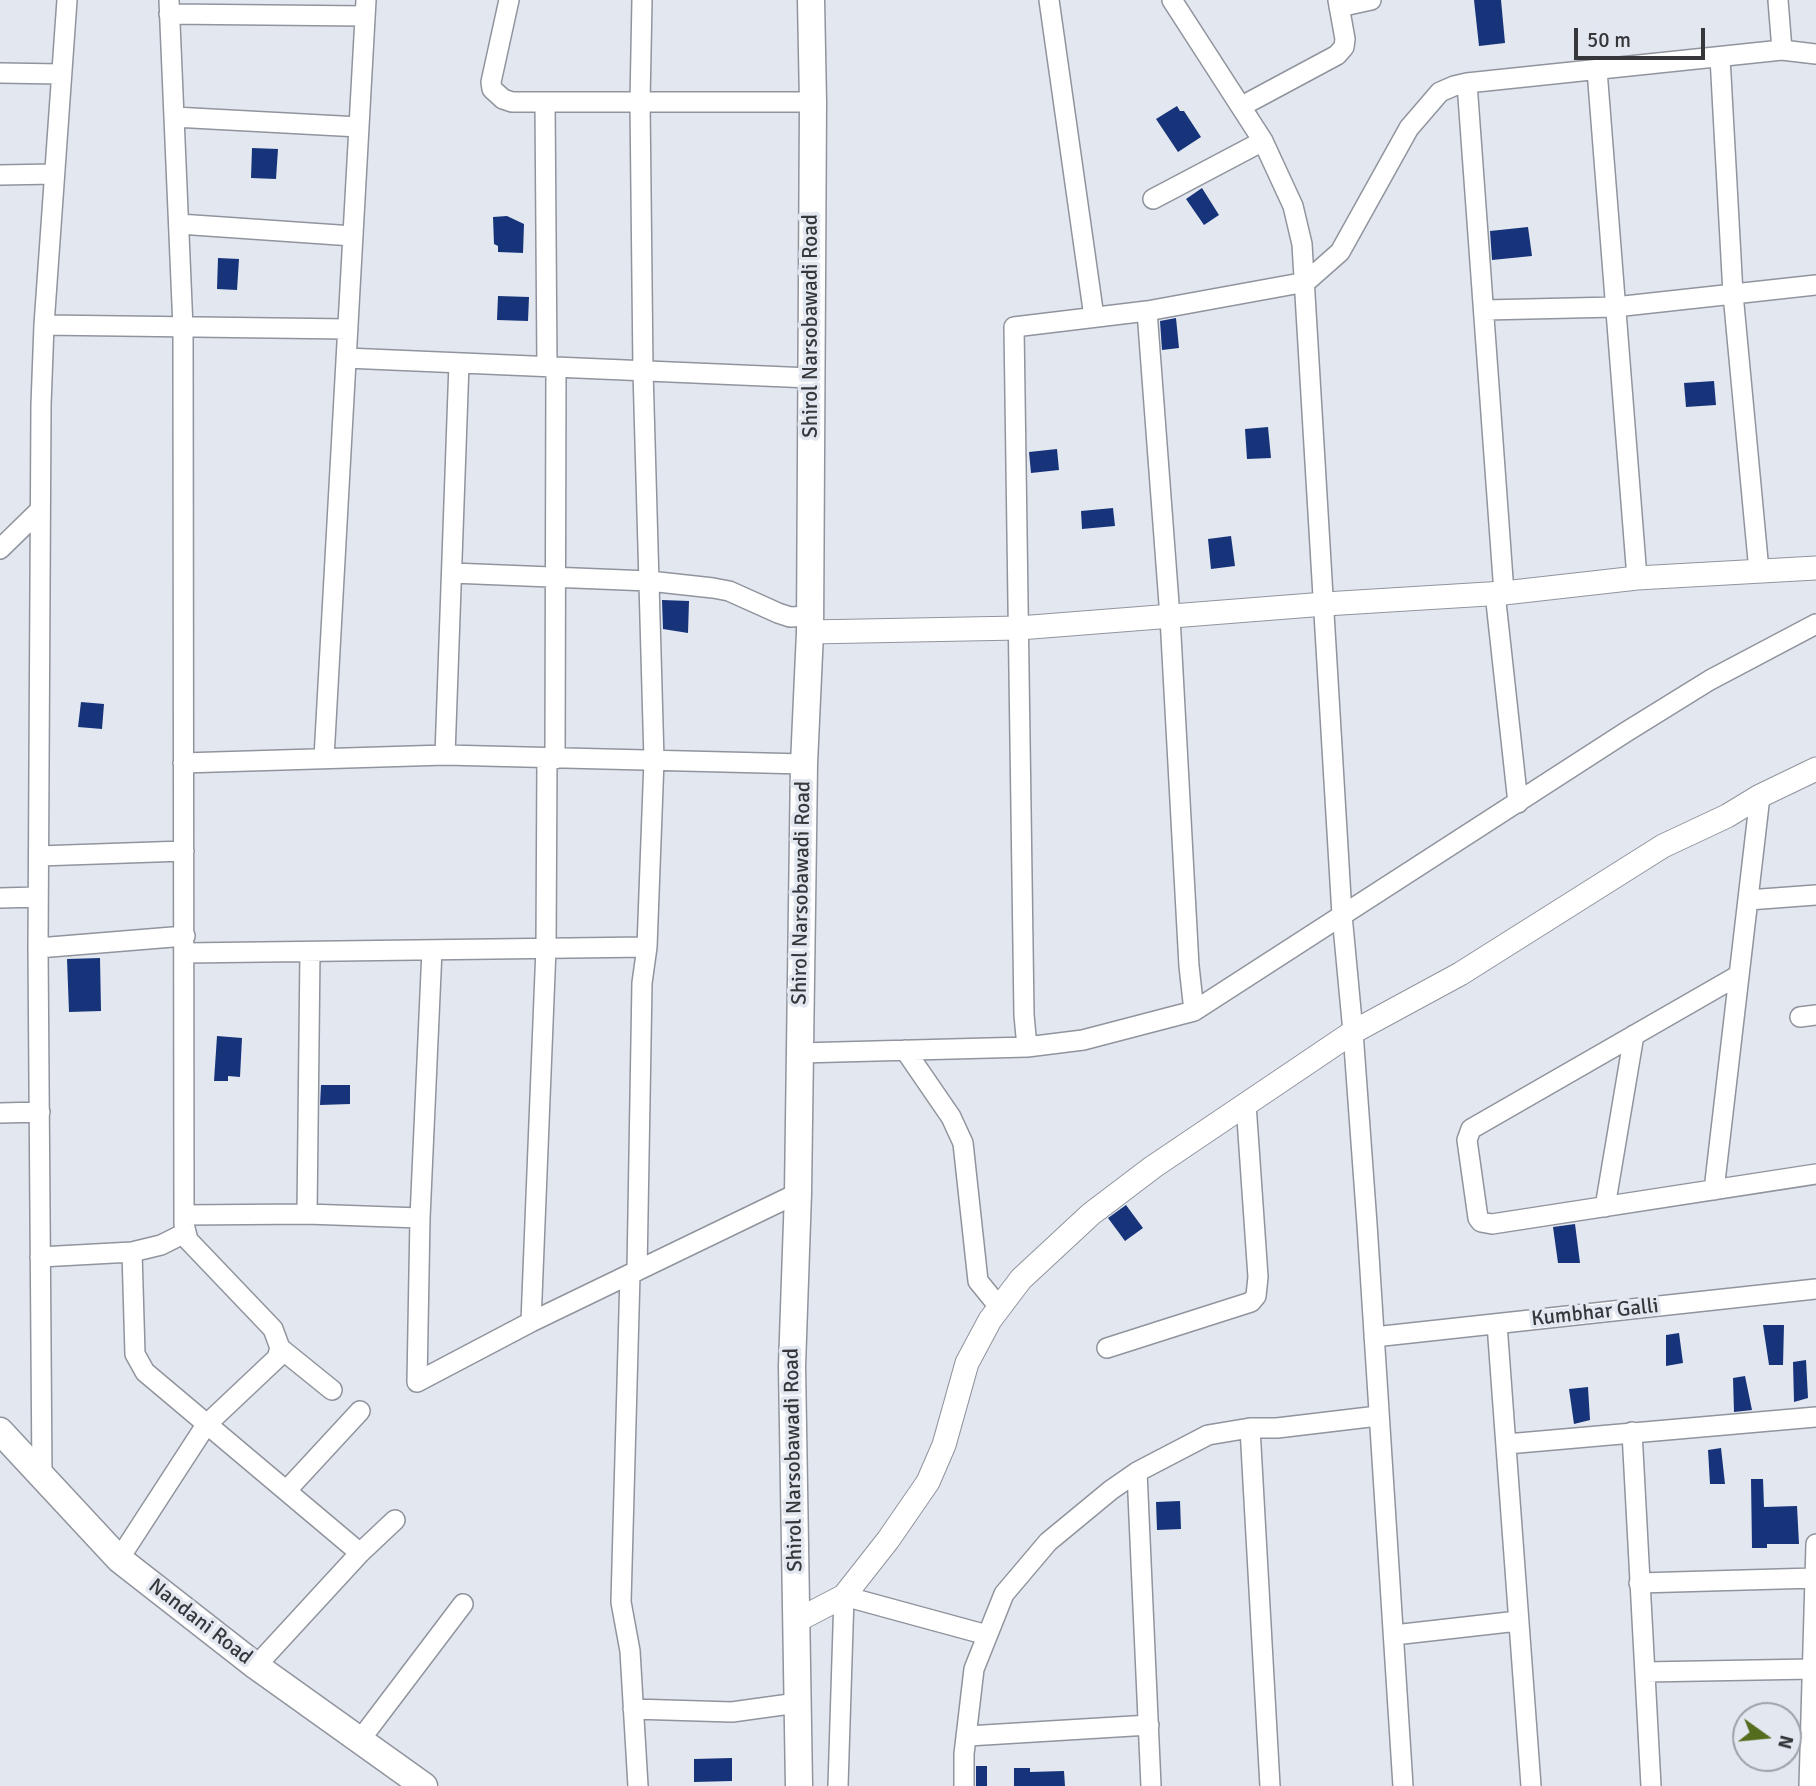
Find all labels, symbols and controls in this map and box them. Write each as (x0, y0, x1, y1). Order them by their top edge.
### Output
scale bar (1578, 14, 1709, 58)
text: 50 m (1587, 27, 1631, 53)
street label: Shirol Narsobawadi Road (798, 214, 824, 438)
street label: Shirol Narsobawadi Road (787, 781, 817, 1005)
street label: Kumbhar Galli (1530, 1294, 1660, 1332)
street label: Shirol Narsobawadi Road (779, 1348, 809, 1572)
street label: Nandani Road (143, 1574, 257, 1670)
north arrow (1732, 1702, 1802, 1772)
text: N (1772, 1732, 1799, 1751)

